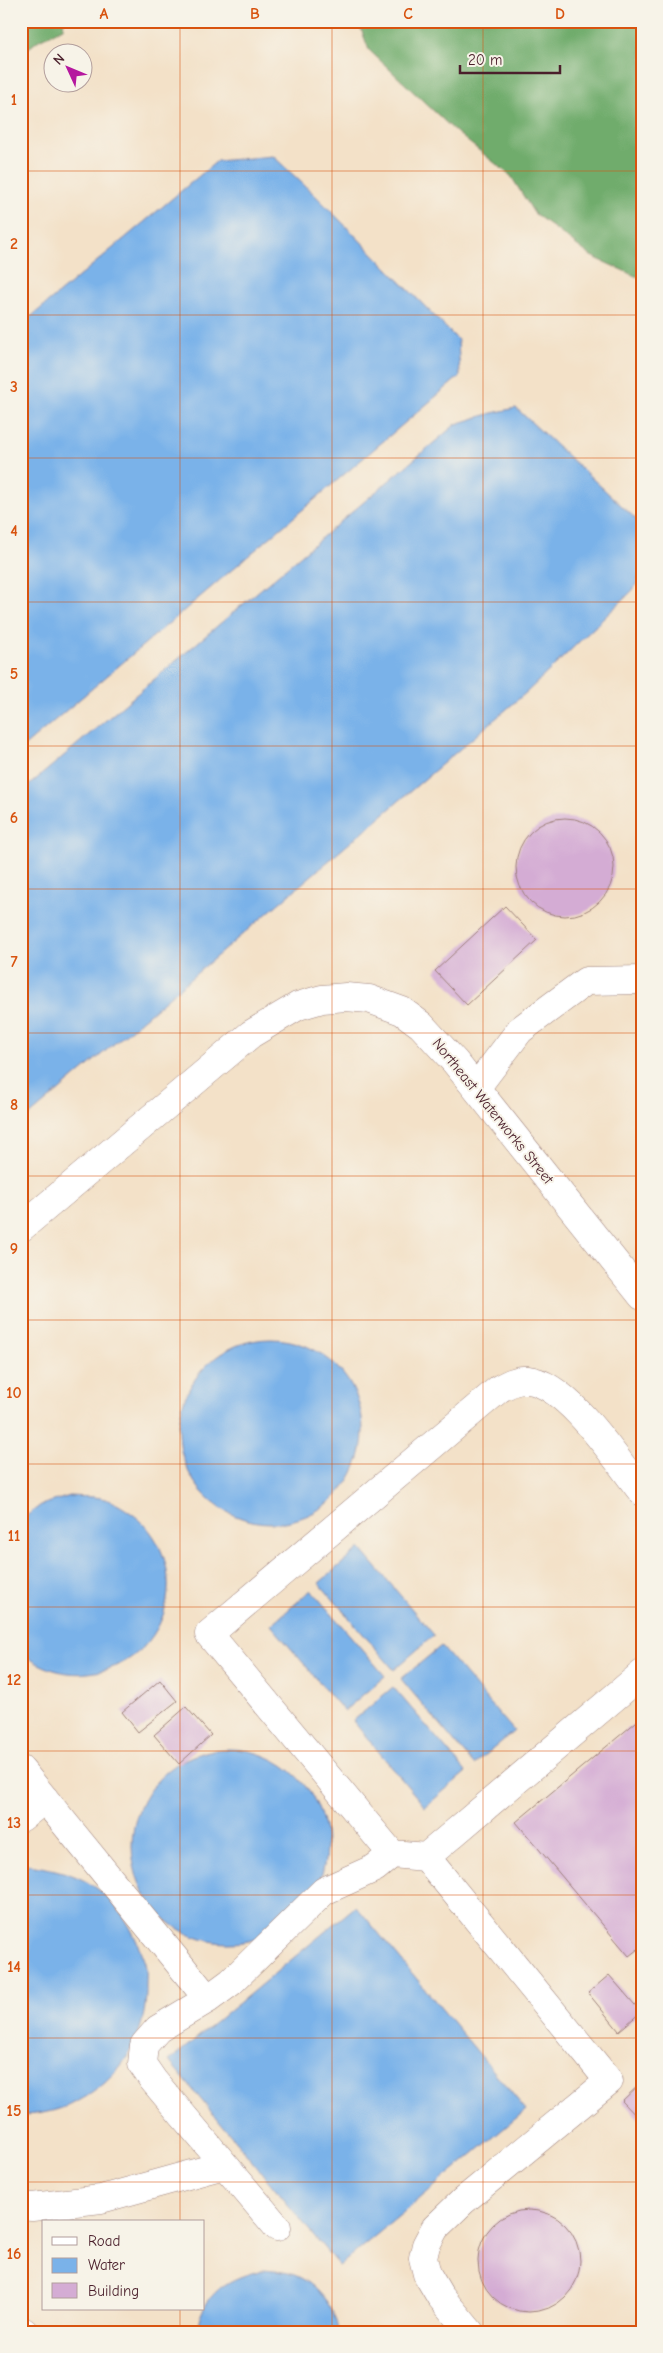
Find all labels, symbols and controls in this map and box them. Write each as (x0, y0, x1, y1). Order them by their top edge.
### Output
text: A (100, 5, 109, 23)
text: B (250, 5, 260, 23)
text: C (403, 5, 413, 23)
text: D (555, 5, 565, 23)
north arrow (42, 42, 92, 92)
scale bar (460, 42, 560, 74)
text: N (50, 50, 68, 69)
text: 20 m (468, 51, 502, 69)
text: 1 (11, 91, 17, 109)
text: 2 (10, 235, 18, 253)
text: 3 (10, 378, 18, 396)
text: 4 (10, 522, 18, 540)
text: 5 (10, 665, 18, 683)
text: 6 (10, 809, 18, 827)
text: 7 (10, 953, 18, 971)
street label: Northeast Waterworks Street (429, 1034, 558, 1188)
text: 8 (10, 1096, 18, 1114)
text: 9 (10, 1240, 18, 1258)
text: 10 (6, 1384, 22, 1402)
text: 11 (8, 1527, 20, 1545)
text: 12 (7, 1671, 21, 1689)
text: 13 (7, 1814, 21, 1832)
text: 14 (7, 1958, 21, 1976)
text: 15 (7, 2102, 21, 2120)
legend (42, 2220, 205, 2310)
text: Road (88, 2232, 120, 2250)
text: 16 (7, 2245, 21, 2263)
text: Water (88, 2256, 125, 2274)
text: Building (88, 2282, 139, 2300)

